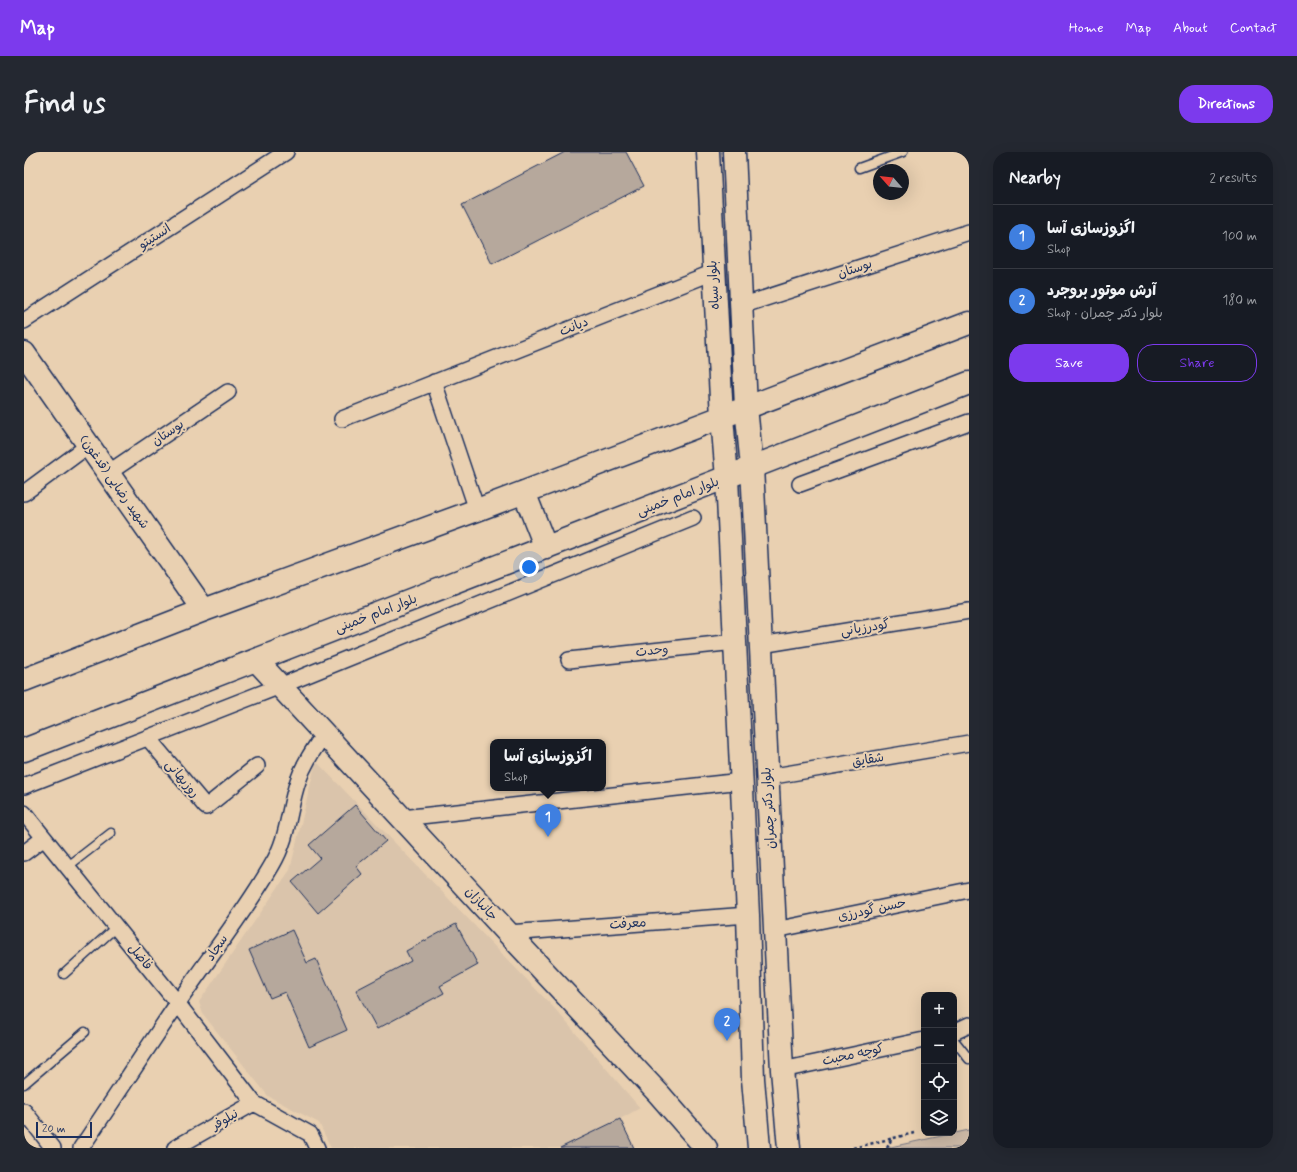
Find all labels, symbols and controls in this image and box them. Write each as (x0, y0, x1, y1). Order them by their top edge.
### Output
text: Map (20, 16, 55, 41)
text: Home (1069, 19, 1103, 37)
text: Map (1125, 19, 1151, 37)
text: About (1173, 19, 1208, 37)
text: Contact (1230, 19, 1277, 37)
button: Directions (1179, 85, 1273, 123)
text: Find us (24, 86, 105, 123)
north arrow (873, 164, 909, 200)
text: Nearby (1009, 167, 1061, 189)
text: 2 results (1210, 170, 1257, 187)
text: اگزوزسازی آسا (1047, 219, 1135, 239)
street label: انستیتو (135, 220, 174, 254)
text: 1 (1019, 228, 1025, 245)
text: 100 m (1222, 228, 1257, 245)
text: Shop (1047, 241, 1071, 258)
street label: بوستان (835, 255, 875, 283)
street label: بلوار سپاه (704, 260, 724, 310)
text: آرش موتور بروجرد (1047, 281, 1156, 301)
text: 2 (1019, 292, 1025, 309)
text: 180 m (1222, 292, 1257, 309)
text: Shop · بلوار دکتر چمران (1047, 305, 1163, 322)
street label: دیانت (557, 314, 591, 340)
button: Save (1009, 344, 1129, 382)
button: Share (1137, 344, 1257, 382)
street label: بوستان (149, 416, 187, 450)
street label: (قدغون) شهید رضایی (75, 432, 153, 532)
street label: بلوار امام خمینی (634, 474, 722, 521)
your location (519, 557, 539, 577)
street label: بلوار امام خمینی (332, 591, 420, 638)
street label: گودرزیانی (839, 616, 891, 640)
street label: وحدت (635, 641, 669, 661)
popup (490, 739, 606, 791)
text: اگزوزسازی آسا (504, 747, 592, 767)
street label: شقایق (851, 749, 885, 771)
street label: روزبهانی (161, 756, 203, 802)
street label: بلوار دکتر چمران (758, 767, 780, 849)
text: Shop (504, 769, 528, 786)
pin: 1 (535, 804, 561, 837)
street label: جانبازان (461, 883, 501, 925)
street label: حسن گودرزی (836, 894, 908, 926)
street label: معرفت (609, 914, 647, 934)
street label: سجاد (202, 931, 232, 965)
street label: فاضل (124, 940, 156, 974)
map controls (921, 992, 957, 1136)
button: + (921, 992, 957, 1028)
pin: 2 (714, 1008, 740, 1041)
button: − (921, 1028, 957, 1064)
street label: کوچه محبت (821, 1040, 886, 1070)
button: locate (921, 1064, 957, 1100)
button: layers (921, 1100, 957, 1136)
street label: نیلوفر (208, 1106, 241, 1135)
scale bar (36, 1120, 92, 1139)
text: 20 m (42, 1122, 65, 1136)

